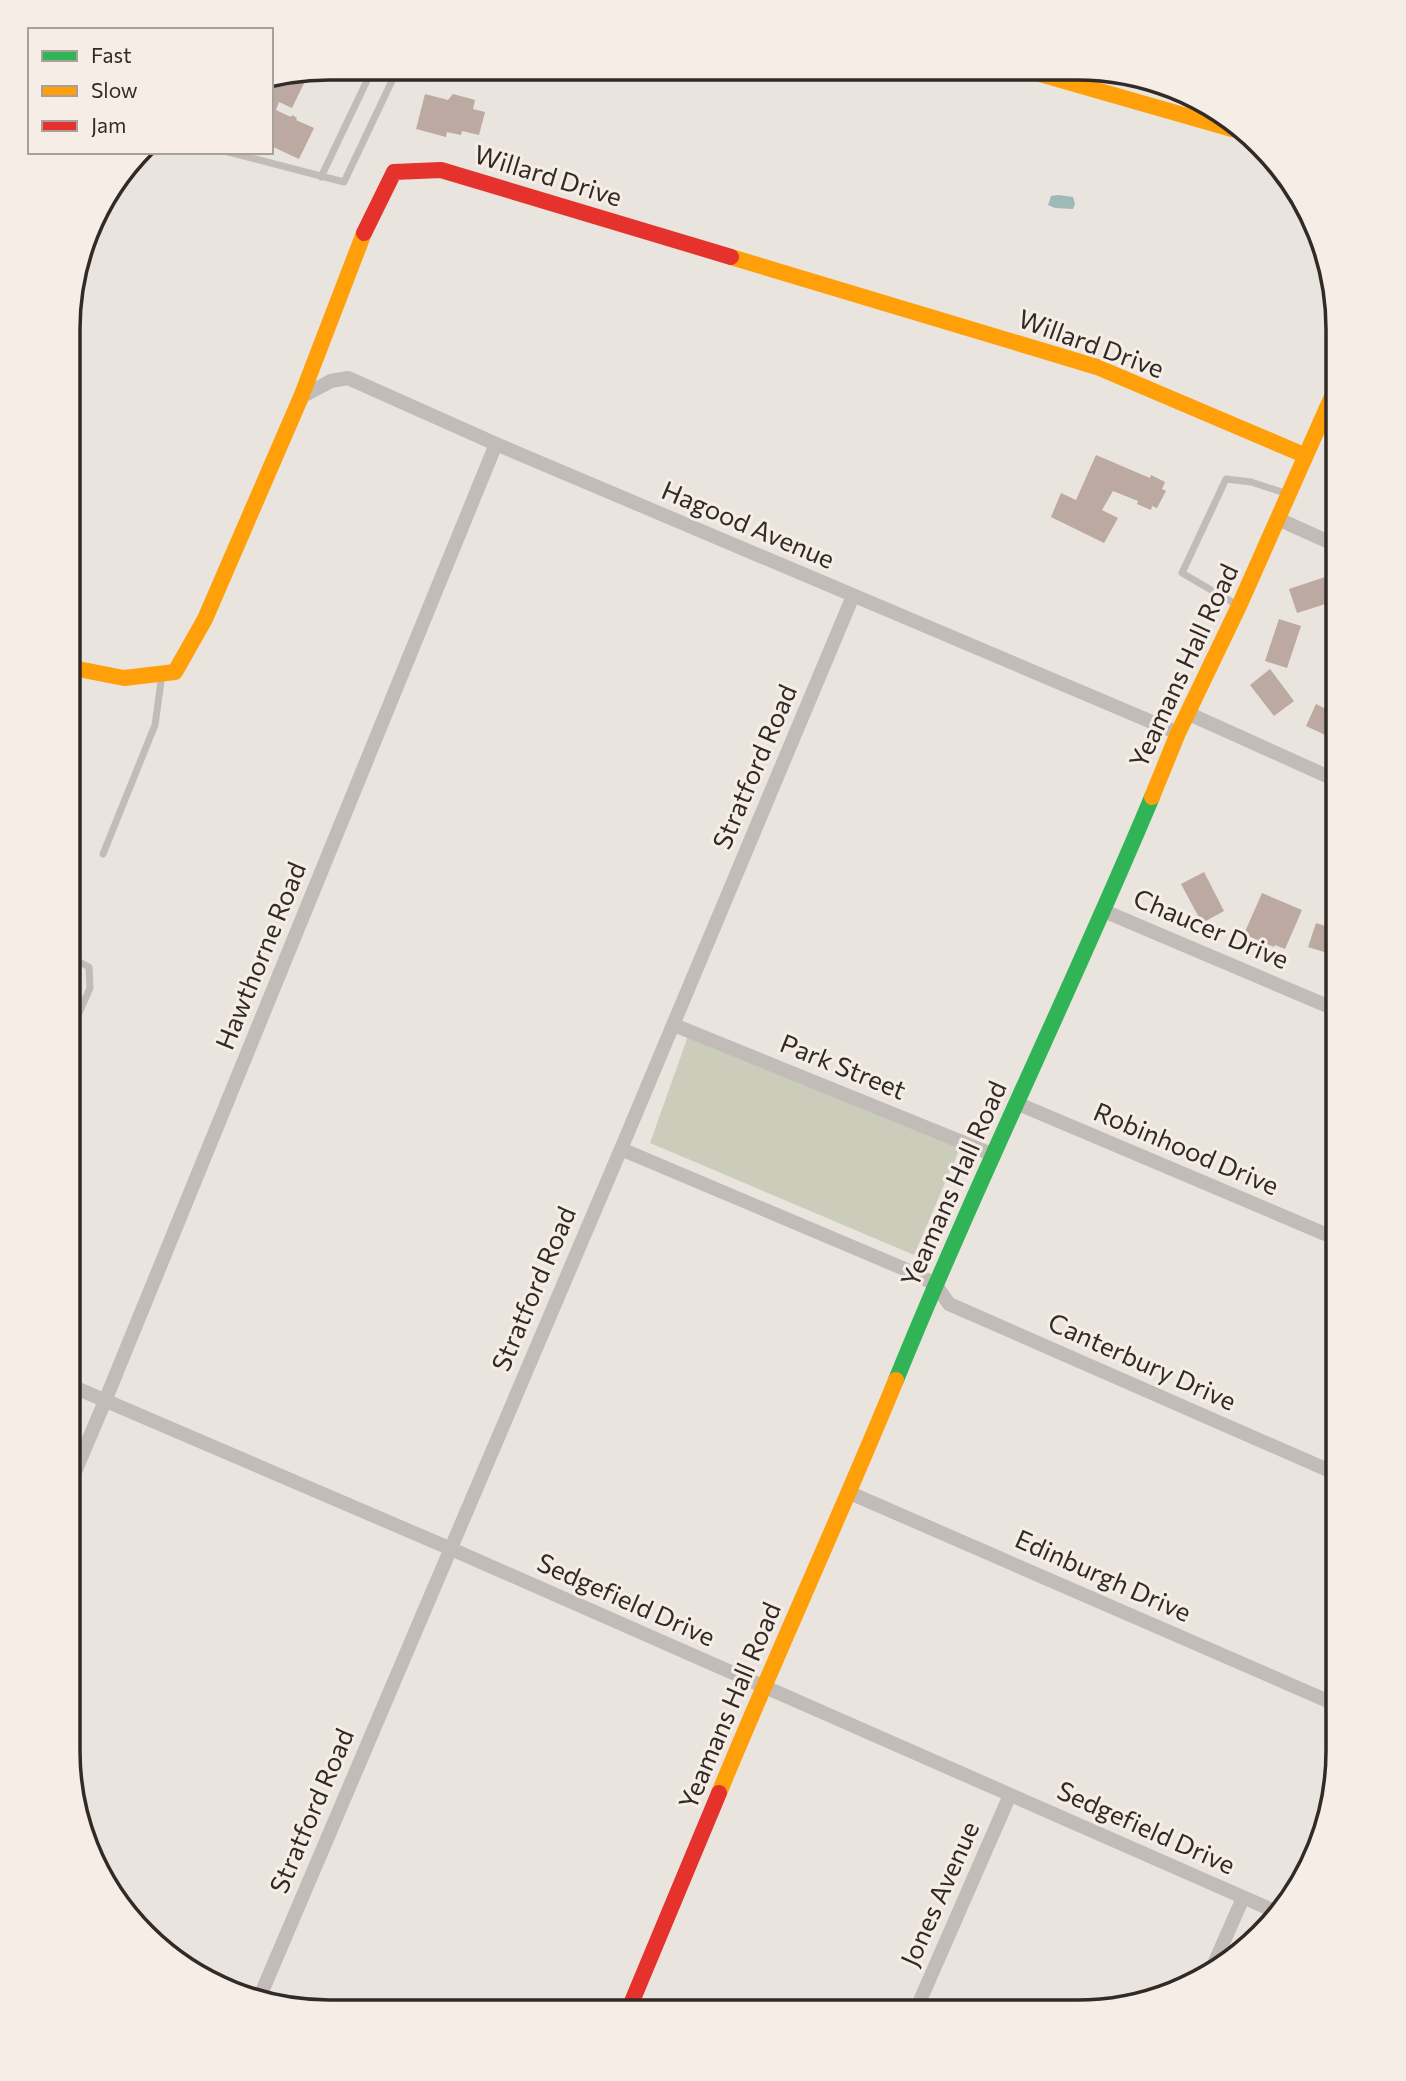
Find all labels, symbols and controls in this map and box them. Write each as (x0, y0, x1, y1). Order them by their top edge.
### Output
legend (28, 28, 273, 154)
text: Fast (91, 42, 132, 67)
text: Slow (91, 77, 138, 102)
text: Jam (91, 112, 126, 137)
street label: Willard Drive (471, 137, 626, 212)
street label: Willard Drive (1014, 302, 1169, 383)
street label: Hagood Avenue (658, 473, 840, 574)
street label: Yeamans Hall Road (1122, 558, 1244, 772)
street label: Stratford Road (705, 679, 802, 853)
street label: Hawthorne Road (208, 857, 311, 1054)
street label: Chaucer Drive (1129, 881, 1294, 974)
street label: Park Street (776, 1026, 911, 1105)
street label: Yeamans Hall Road (893, 1076, 1012, 1291)
street label: Robinhood Drive (1089, 1095, 1284, 1201)
street label: Stratford Road (484, 1201, 581, 1375)
street label: Canterbury Drive (1044, 1305, 1241, 1416)
street label: Edinburgh Drive (1011, 1522, 1196, 1627)
street label: Sedgefield Drive (533, 1546, 720, 1652)
street label: Yeamans Hall Road (671, 1597, 786, 1814)
street label: Stratford Road (262, 1723, 359, 1897)
street label: Sedgefield Drive (1053, 1774, 1240, 1880)
street label: Jones Avenue (893, 1816, 984, 1971)

